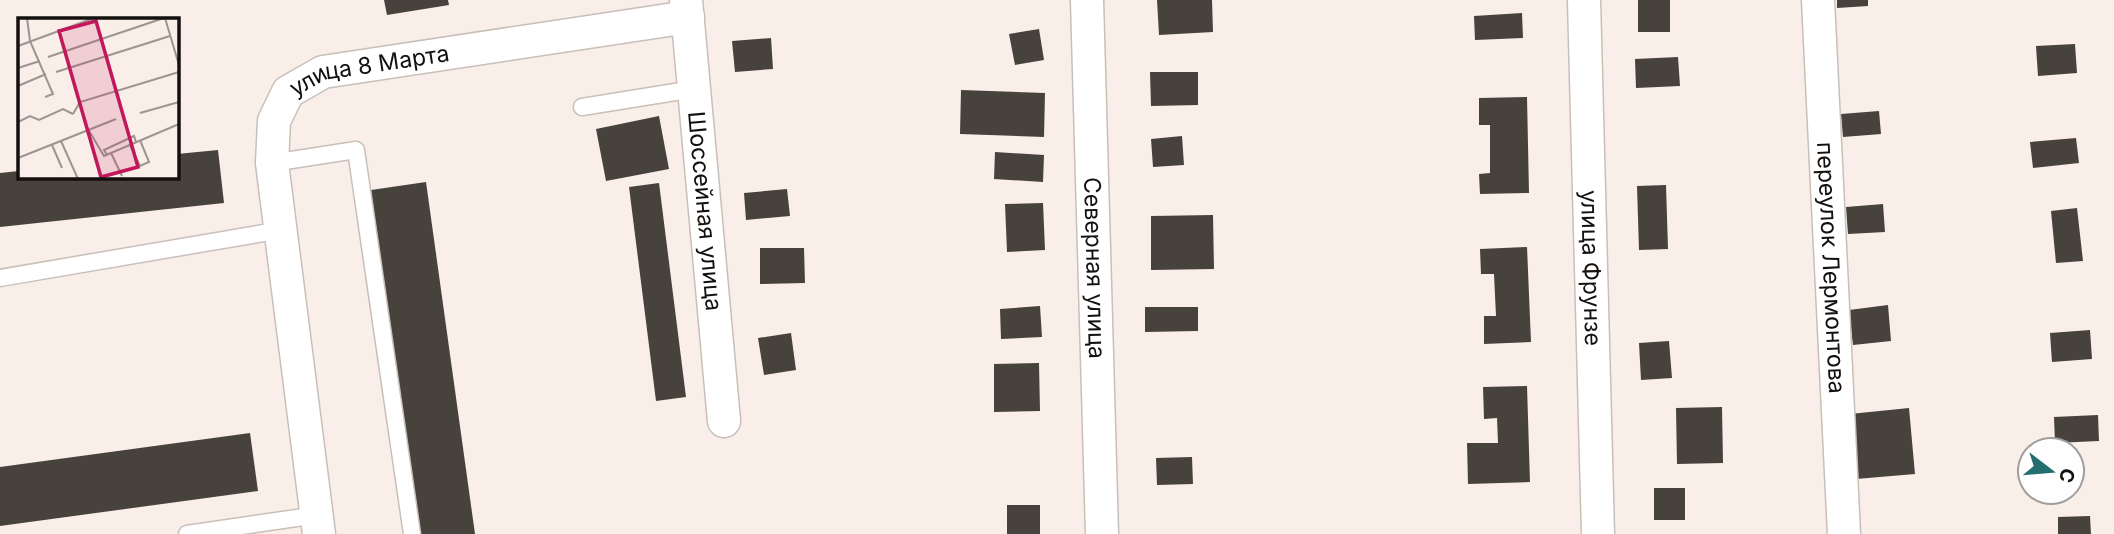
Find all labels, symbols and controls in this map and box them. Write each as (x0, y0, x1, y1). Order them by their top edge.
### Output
inset map (18, 18, 178, 178)
street label: улица 8 Марта (284, 39, 451, 102)
street label: Шоссейная улица (682, 110, 728, 312)
street label: переулок Лермонтова (1811, 141, 1851, 394)
street label: Северная улица (1078, 177, 1111, 359)
street label: улица Фрунзе (1575, 190, 1607, 346)
north arrow (2016, 436, 2086, 506)
text: С (2054, 466, 2080, 485)

